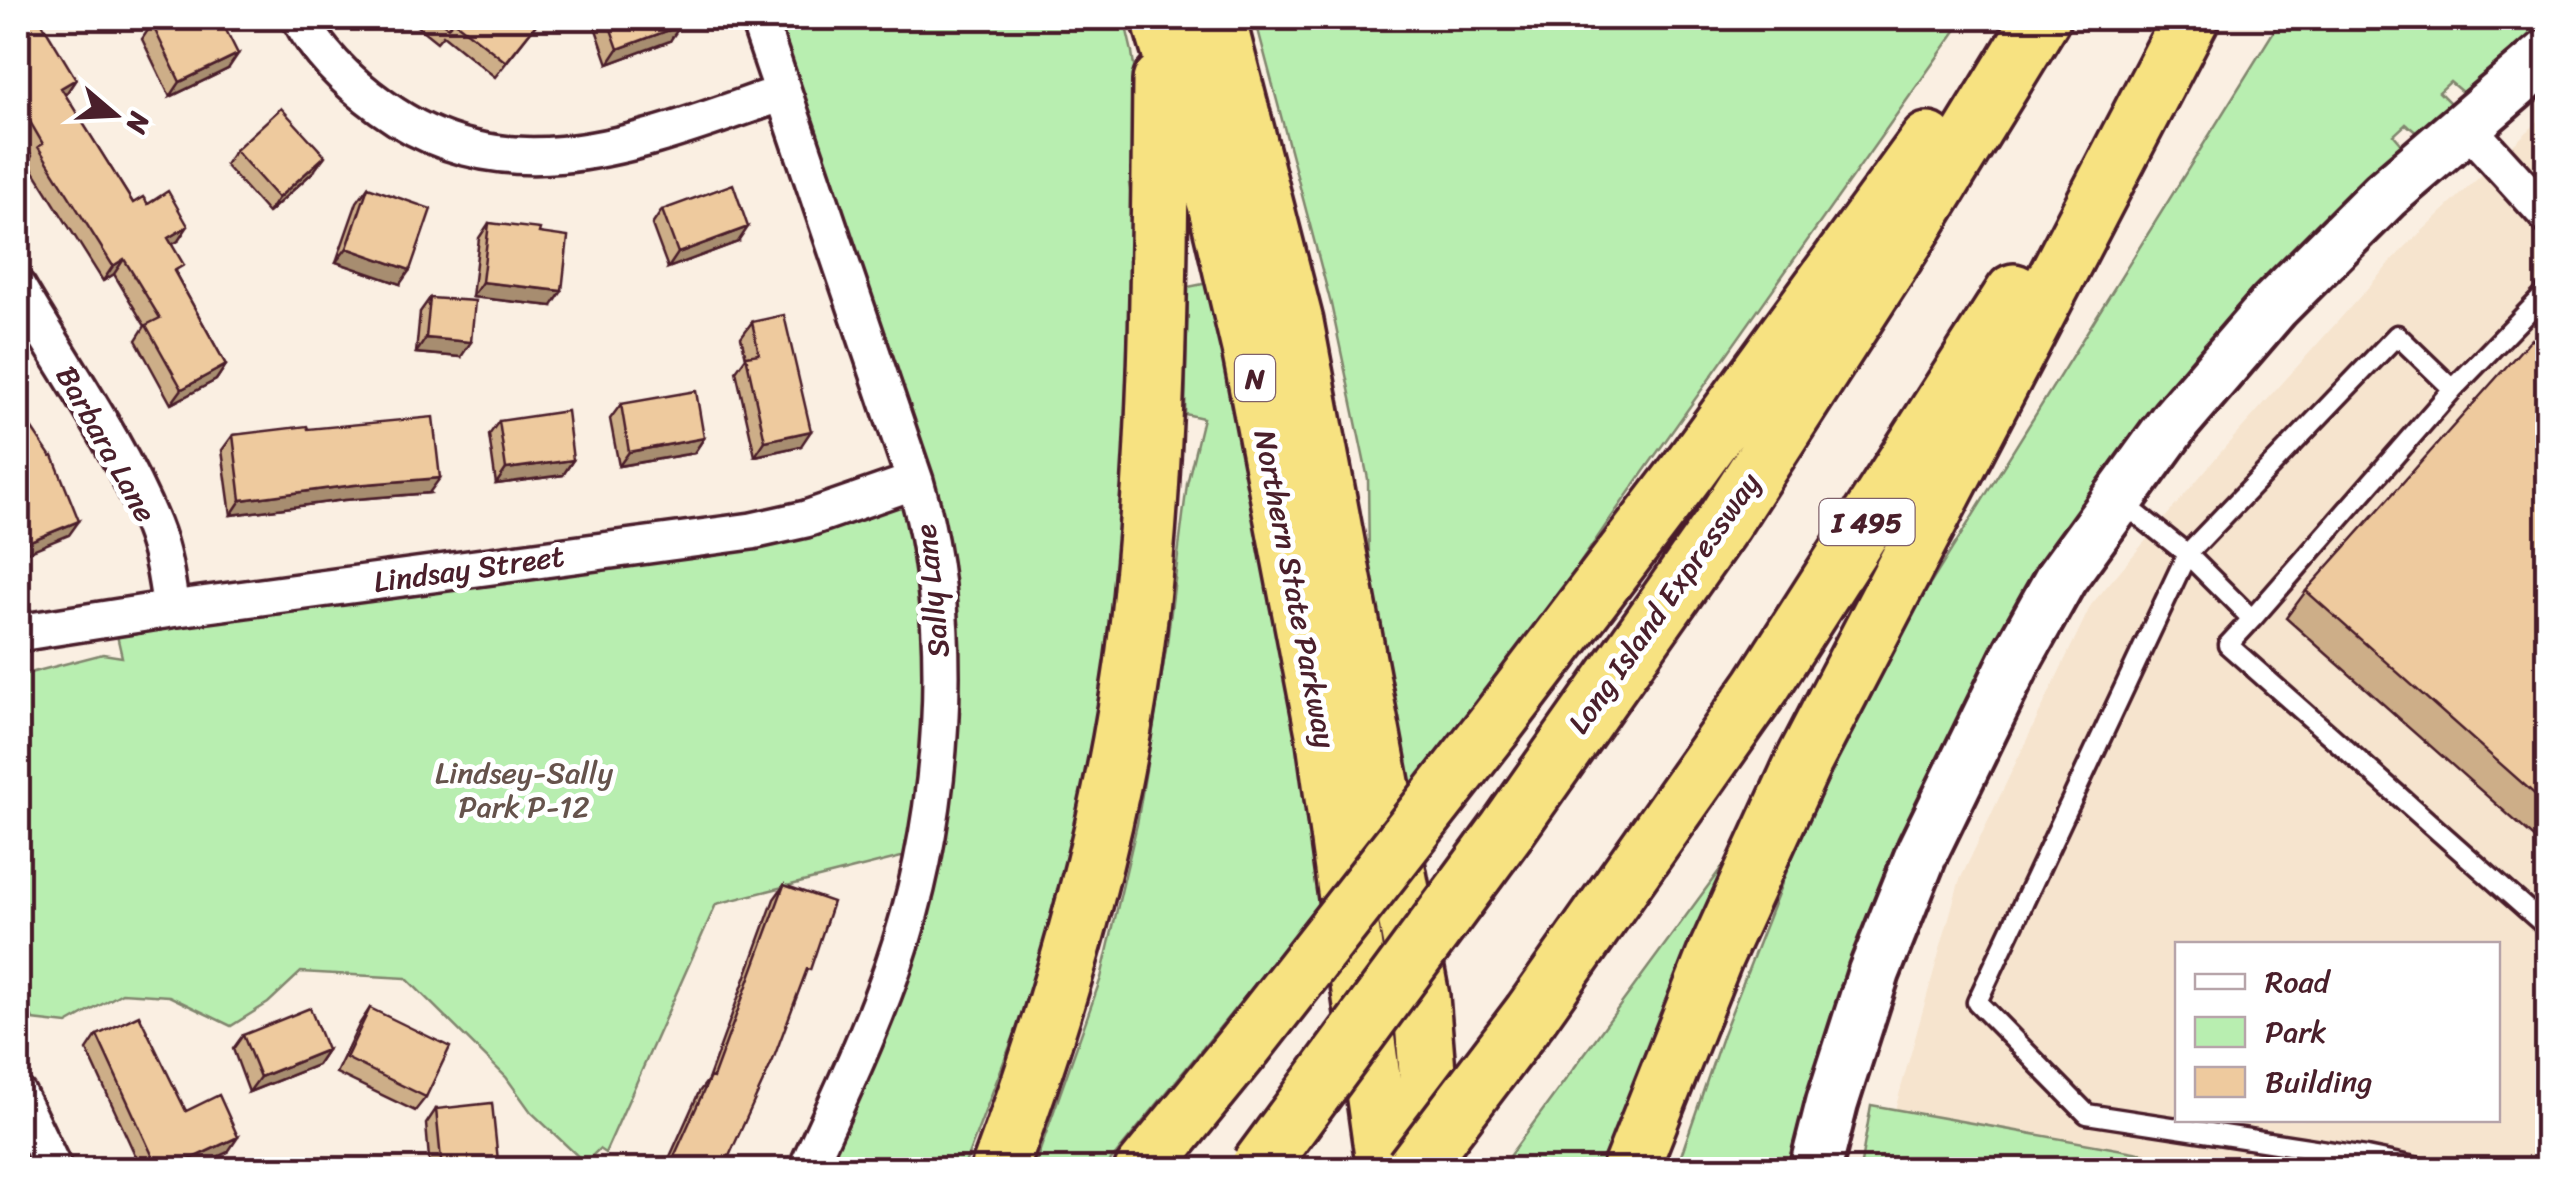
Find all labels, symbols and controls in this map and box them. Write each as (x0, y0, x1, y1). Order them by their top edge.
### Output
north arrow (65, 65, 165, 165)
text: N (112, 105, 165, 141)
street label: Barbara Lane (40, 355, 172, 533)
road number: N (1235, 355, 1275, 401)
street label: Northern State Parkway (1238, 425, 1352, 753)
street label: Long Island Expressway (1553, 460, 1775, 746)
road number: I 495 (1820, 499, 1914, 545)
street label: Sally Lane (898, 522, 966, 660)
street label: Lindsay Street (370, 529, 568, 609)
park label: Lindsey-Sally Park P-12 (435, 746, 613, 834)
legend (2175, 942, 2500, 1122)
text: Road (2265, 955, 2332, 1009)
text: Park (2265, 1005, 2327, 1059)
text: Building (2265, 1055, 2372, 1109)

